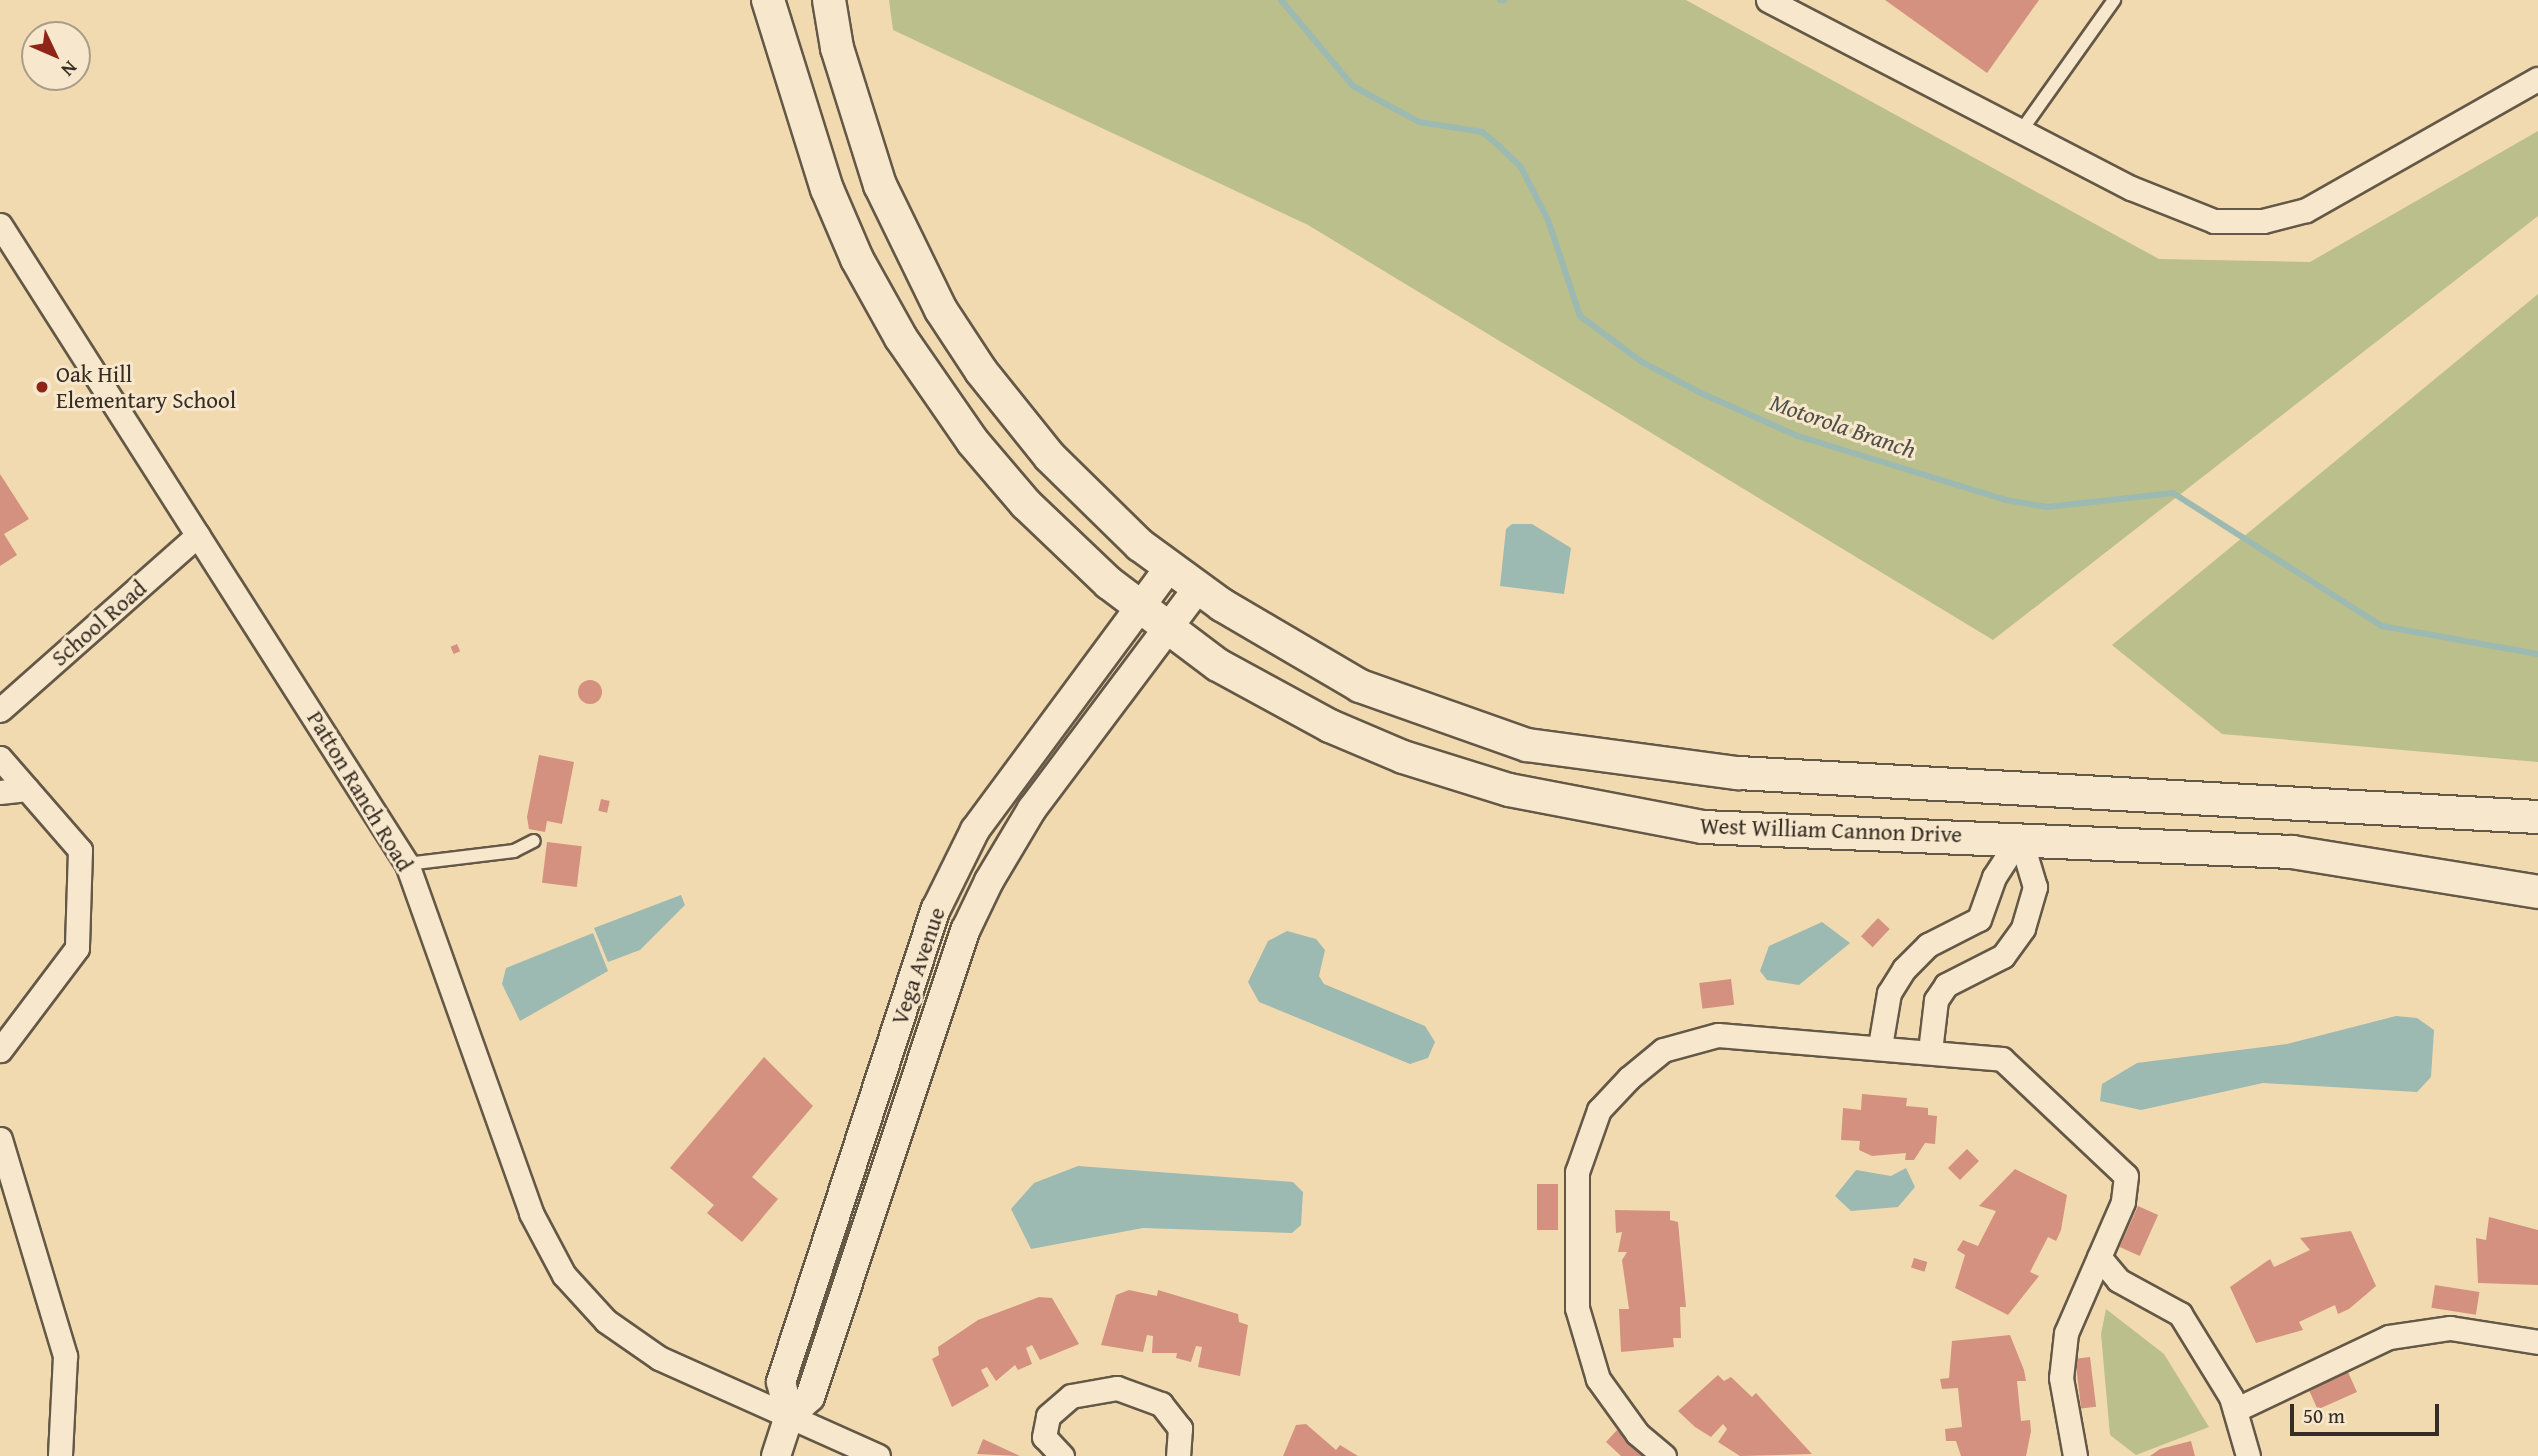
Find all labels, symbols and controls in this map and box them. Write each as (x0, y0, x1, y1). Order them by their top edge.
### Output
north arrow (21, 21, 91, 91)
text: N (55, 55, 84, 83)
place label: Oak Hill Elementary School (56, 360, 236, 414)
marker: Oak Hill Elementary School (34, 379, 50, 395)
water label: Motorola Branch (1766, 388, 1920, 464)
street label: School Road (46, 574, 152, 672)
street label: Patton Ranch Road (301, 706, 419, 876)
street label: West William Cannon Drive (1699, 812, 1963, 848)
street label: Vega Avenue (885, 904, 951, 1028)
scale bar (2293, 1390, 2442, 1434)
text: 50 m (2303, 1400, 2345, 1431)

